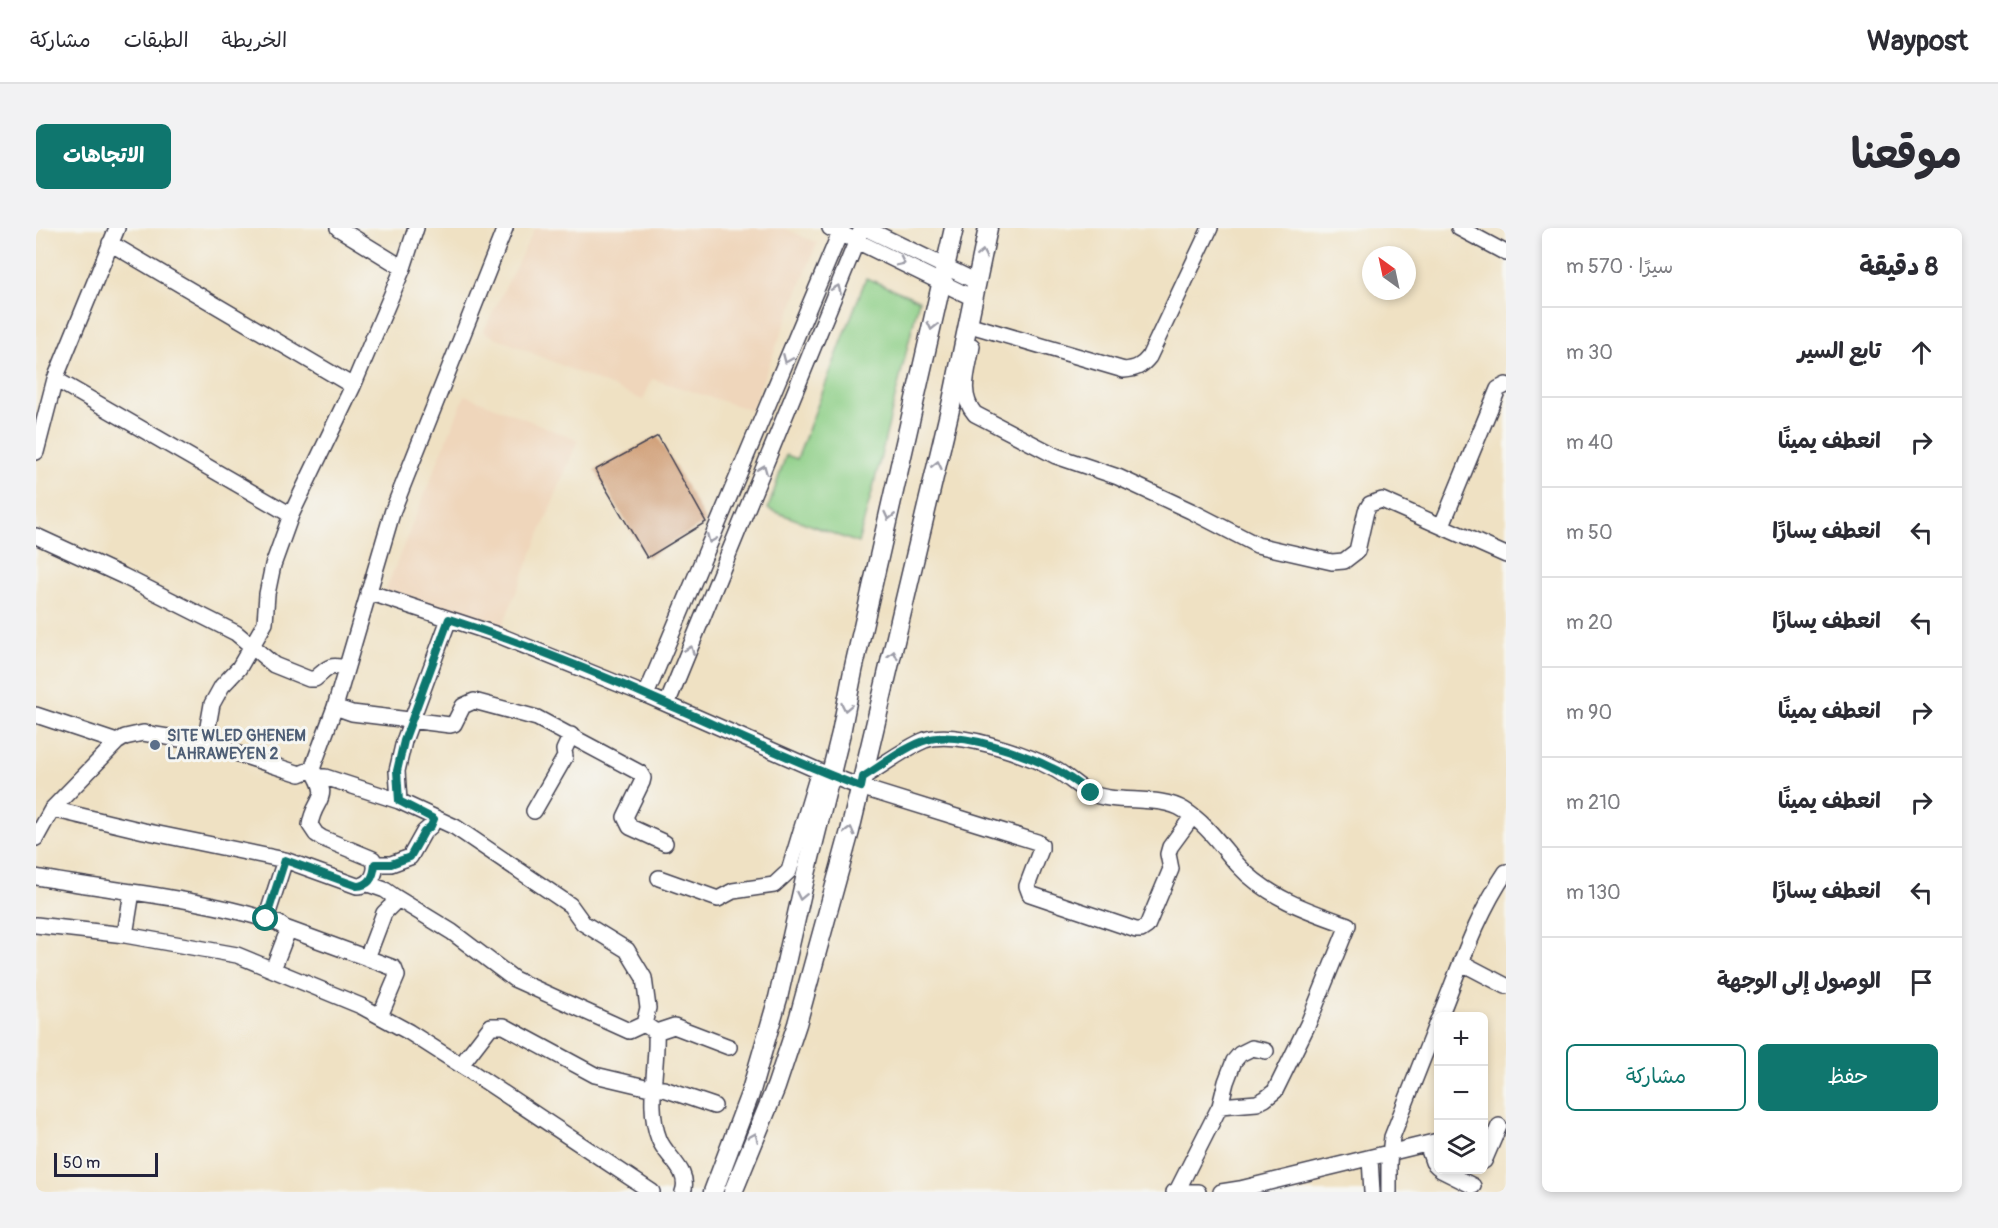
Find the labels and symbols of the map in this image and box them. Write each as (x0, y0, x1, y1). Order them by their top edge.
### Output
north arrow (1362, 246, 1416, 300)
one-way arrow (975, 249, 988, 259)
one-way arrow (895, 255, 906, 267)
one-way arrow (830, 284, 842, 295)
one-way arrow (926, 321, 939, 331)
one-way arrow (782, 353, 794, 364)
one-way arrow (930, 460, 943, 470)
one-way arrow (756, 465, 768, 476)
one-way arrow (883, 511, 896, 521)
one-way arrow (706, 533, 718, 544)
one-way arrow (683, 645, 695, 656)
one-way arrow (885, 650, 898, 660)
one-way arrow (840, 701, 853, 711)
place label: SITE WLED GHENEM LAHRAWEYEN 2 (167, 726, 306, 764)
marker: SITE WLED GHENEM LAHRAWEYEN 2 (148, 738, 162, 752)
route end (1077, 779, 1103, 805)
one-way arrow (842, 827, 855, 837)
one-way arrow (795, 891, 808, 901)
route start (252, 905, 278, 931)
one-way arrow (747, 1133, 759, 1144)
scale bar (54, 1150, 158, 1178)

